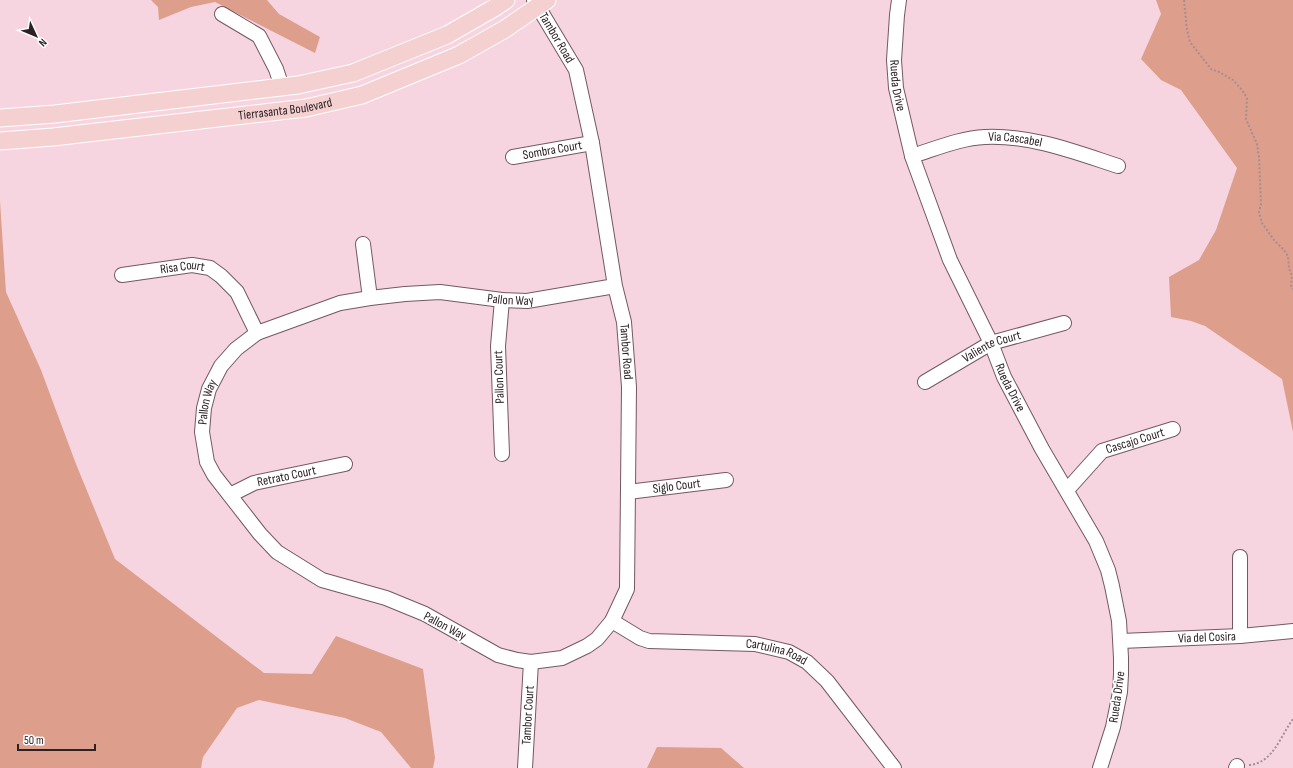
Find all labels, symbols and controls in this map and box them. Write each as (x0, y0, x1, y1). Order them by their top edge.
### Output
street label: Tambor Road (535, 10, 578, 66)
north arrow (16, 16, 56, 56)
text: N (36, 36, 50, 49)
street label: Rueda Drive (886, 59, 909, 113)
street label: Tierrasanta Boulevard (237, 94, 334, 124)
street label: Via Cascabel (988, 129, 1044, 151)
street label: Sombra Court (521, 137, 583, 163)
street label: Risa Court (159, 257, 206, 277)
street label: Pallon Way (486, 290, 535, 309)
street label: Tambor Road (616, 323, 636, 380)
street label: Valiente Court (959, 327, 1023, 366)
street label: Pallon Court (490, 350, 508, 404)
street label: Rueda Drive (992, 361, 1029, 414)
street label: Pallon Way (195, 376, 221, 425)
street label: Cascajo Court (1104, 424, 1166, 457)
street label: Retrato Court (256, 462, 317, 490)
street label: Siglo Court (652, 475, 701, 497)
street label: Pallon Way (421, 608, 469, 644)
street label: Via del Cosira (1178, 628, 1236, 647)
street label: Cartulina Road (746, 636, 810, 669)
street label: Rueda Drive (1105, 670, 1129, 724)
street label: Tambor Court (518, 685, 538, 745)
scale bar (18, 726, 95, 752)
text: 50 m (24, 733, 44, 748)

